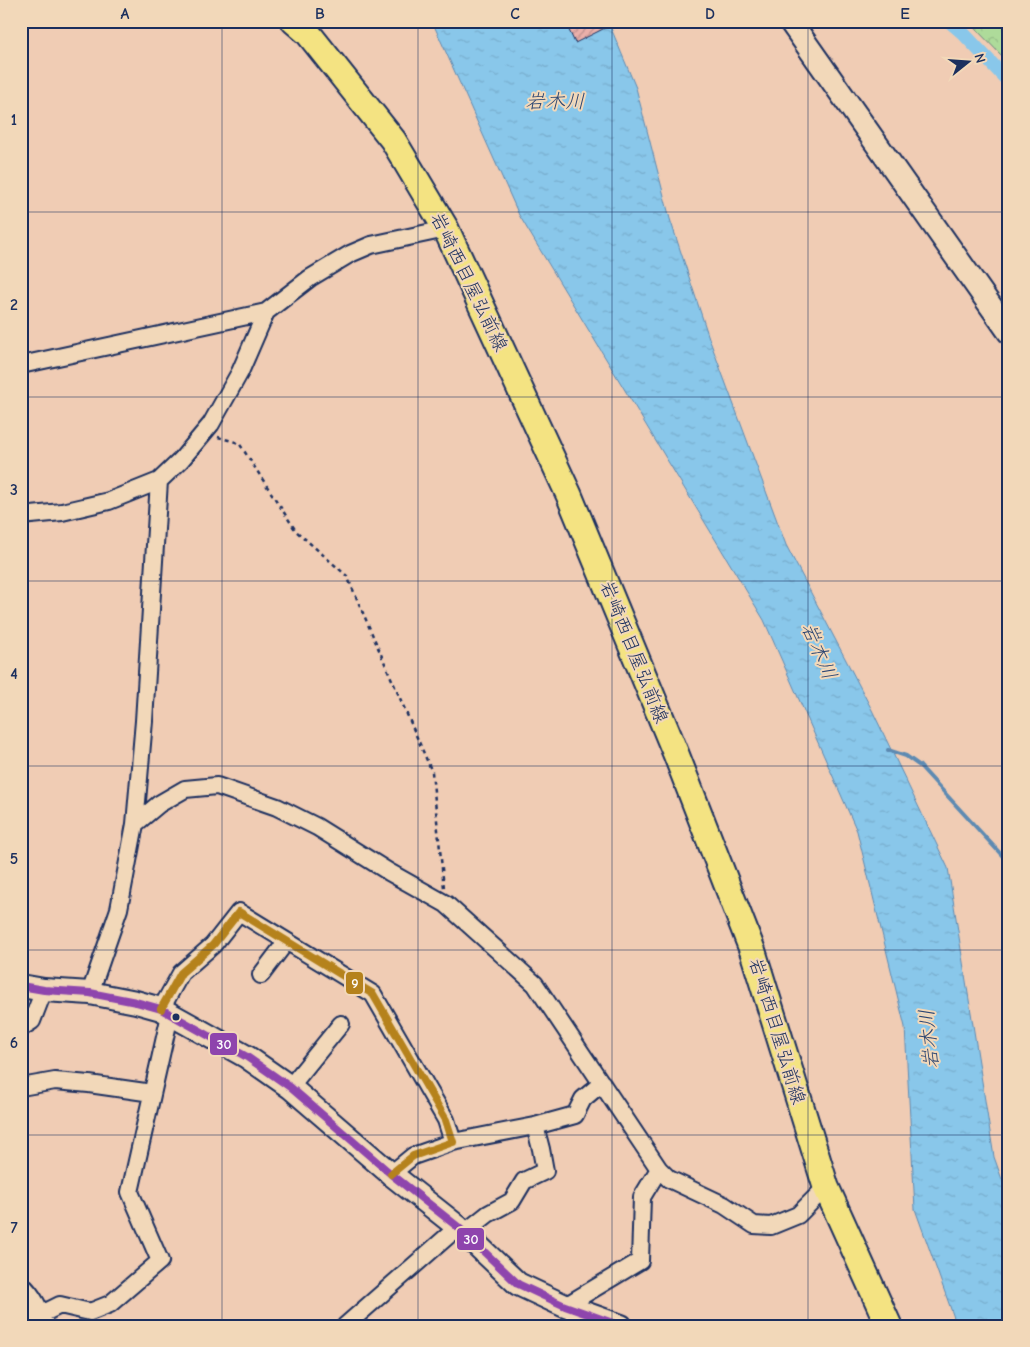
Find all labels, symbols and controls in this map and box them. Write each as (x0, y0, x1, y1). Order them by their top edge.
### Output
text: A (121, 5, 130, 23)
text: B (315, 5, 325, 23)
text: C (510, 5, 520, 23)
text: D (705, 5, 715, 23)
text: E (900, 5, 910, 23)
north arrow (942, 38, 992, 88)
text: N (970, 51, 989, 65)
water label: 岩木川 (525, 90, 585, 113)
text: 1 (11, 111, 17, 129)
street label: 岩崎西目屋弘前線 (426, 209, 512, 355)
text: 2 (10, 296, 18, 314)
text: 3 (10, 481, 18, 499)
street label: 岩崎西目屋弘前線 (595, 577, 673, 727)
water label: 岩木川 (797, 619, 841, 683)
text: 4 (10, 665, 18, 683)
text: 5 (10, 850, 18, 868)
street label: 岩崎西目屋弘前線 (744, 955, 810, 1107)
line badge: 9 (345, 971, 364, 995)
text: 9 (351, 975, 359, 992)
water label: 岩木川 (915, 1008, 943, 1070)
unlabelled marker (171, 1012, 181, 1022)
line badge: 30 (209, 1032, 238, 1056)
text: 6 (10, 1034, 18, 1052)
text: 30 (217, 1036, 231, 1053)
text: 7 (10, 1219, 18, 1237)
line badge: 30 (456, 1227, 485, 1251)
text: 30 (464, 1231, 478, 1248)

